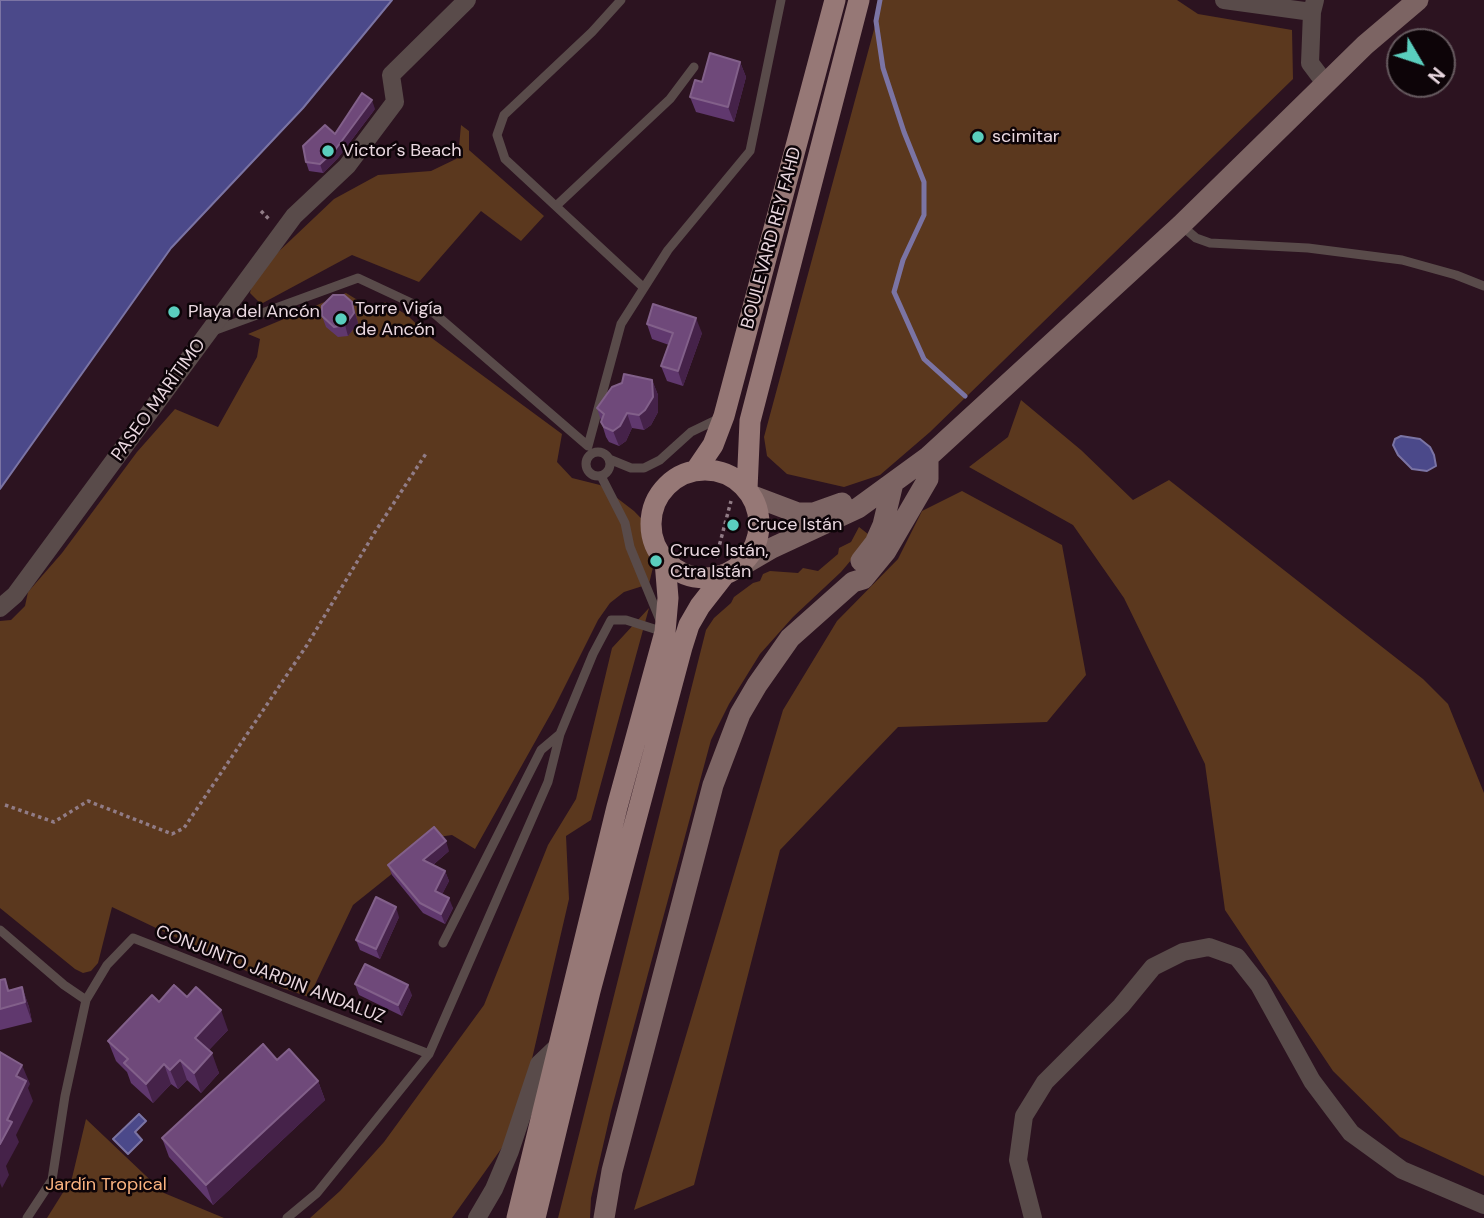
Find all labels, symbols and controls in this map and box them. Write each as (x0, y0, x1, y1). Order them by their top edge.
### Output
north arrow (1386, 28, 1456, 98)
text: N (1422, 62, 1450, 89)
place label: scimitar (992, 126, 1060, 148)
marker: scimitar (970, 129, 986, 145)
place label: Victor´s Beach (342, 140, 462, 162)
marker: Victor´s Beach (320, 143, 336, 159)
street label: BOULEVARD REY FAHD (737, 145, 807, 331)
place label: Torre Vigía de Ancón (355, 298, 442, 340)
place label: Playa del Ancón (188, 301, 320, 323)
marker: Playa del Ancón (166, 304, 182, 320)
marker: Torre Vigía de Ancón (333, 311, 349, 327)
street label: PASEO MARÍTIMO (107, 335, 211, 465)
place label: Cruce Istán (747, 514, 842, 536)
marker: Cruce Istán (725, 517, 741, 533)
place label: Cruce Istán, Ctra Istán (670, 540, 768, 582)
marker: Cruce Istán, Ctra Istán (648, 553, 664, 569)
street label: CONJUNTO JARDIN ANDALUZ (152, 921, 388, 1029)
park label: Jardín Tropical (45, 1174, 167, 1196)

